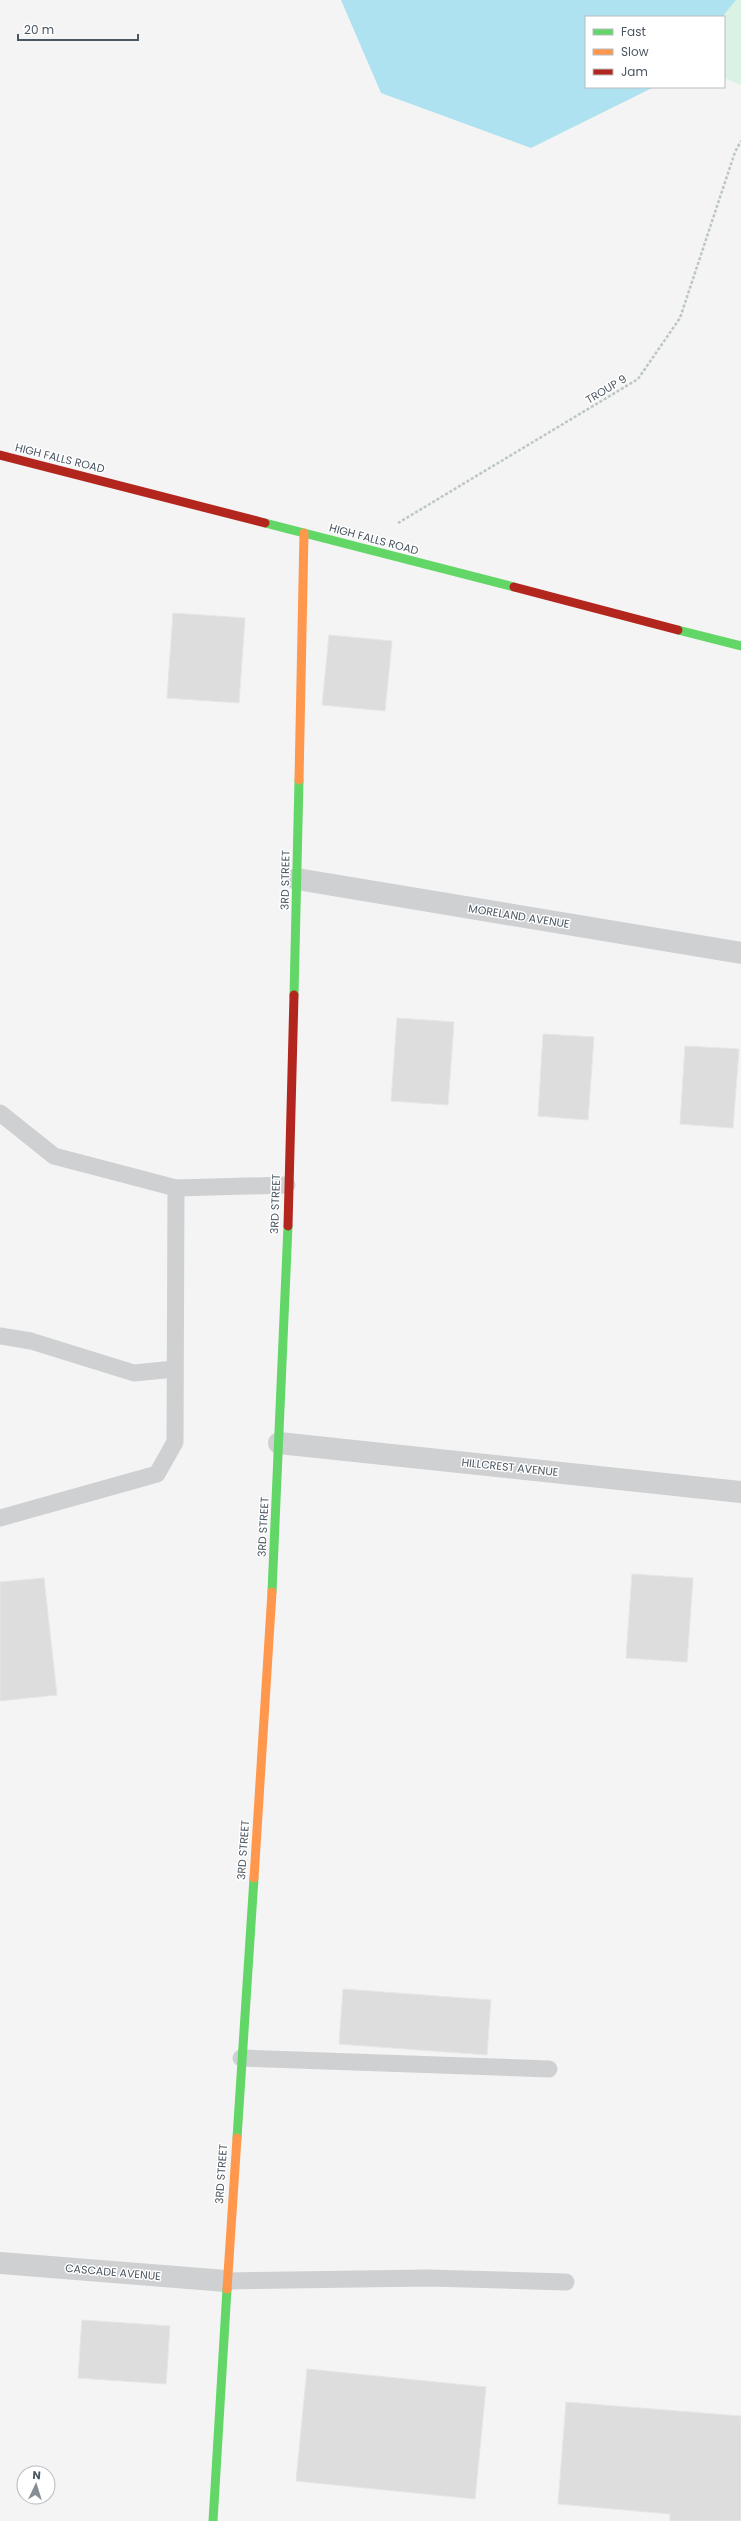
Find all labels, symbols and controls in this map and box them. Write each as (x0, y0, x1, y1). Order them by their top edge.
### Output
scale bar (18, 16, 138, 42)
legend (585, 16, 725, 88)
text: 20 m (24, 21, 54, 38)
text: Fast (621, 23, 646, 40)
text: Slow (621, 43, 649, 60)
text: Jam (621, 63, 648, 80)
street label: TROUP 9 (583, 371, 629, 407)
street label: HIGH FALLS ROAD (14, 439, 107, 477)
street label: HIGH FALLS ROAD (328, 519, 421, 559)
street label: 3RD STREET (276, 850, 294, 910)
street label: MORELAND AVENUE (467, 900, 571, 932)
street label: 3RD STREET (266, 1174, 284, 1234)
street label: HILLCREST AVENUE (461, 1454, 559, 1480)
street label: 3RD STREET (253, 1496, 273, 1557)
street label: 3RD STREET (233, 1819, 253, 1881)
street label: 3RD STREET (211, 2143, 231, 2205)
street label: CASCADE AVENUE (65, 2260, 161, 2284)
north arrow (16, 2465, 56, 2505)
text: N (32, 2467, 41, 2483)

